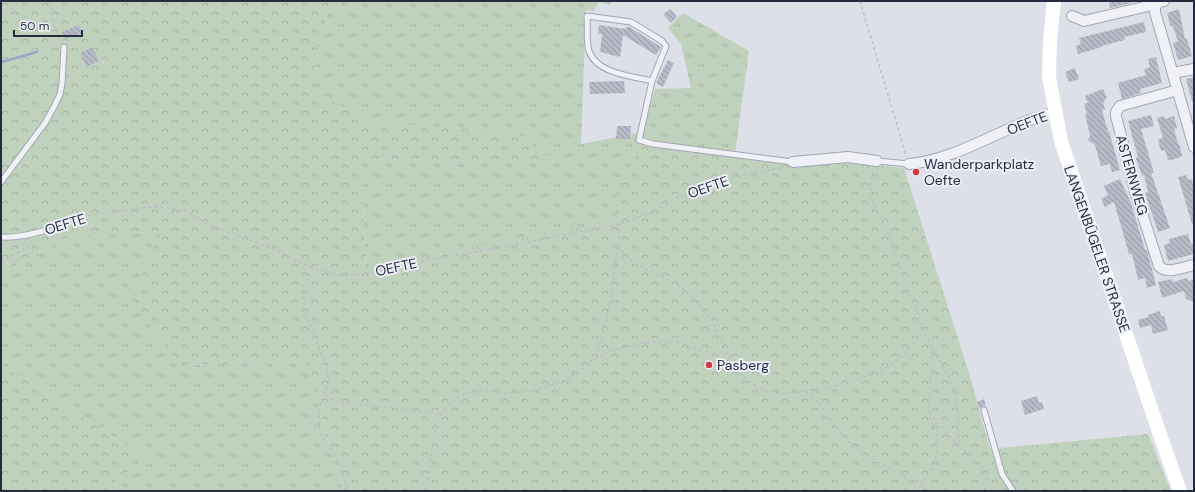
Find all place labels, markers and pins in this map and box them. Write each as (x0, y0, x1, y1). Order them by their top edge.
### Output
place label: Wanderparkplatz Oefte (924, 155, 1034, 189)
marker: Wanderparkplatz Oefte (911, 167, 921, 177)
place label: Pasberg (717, 356, 769, 374)
marker: Pasberg (704, 360, 714, 370)

